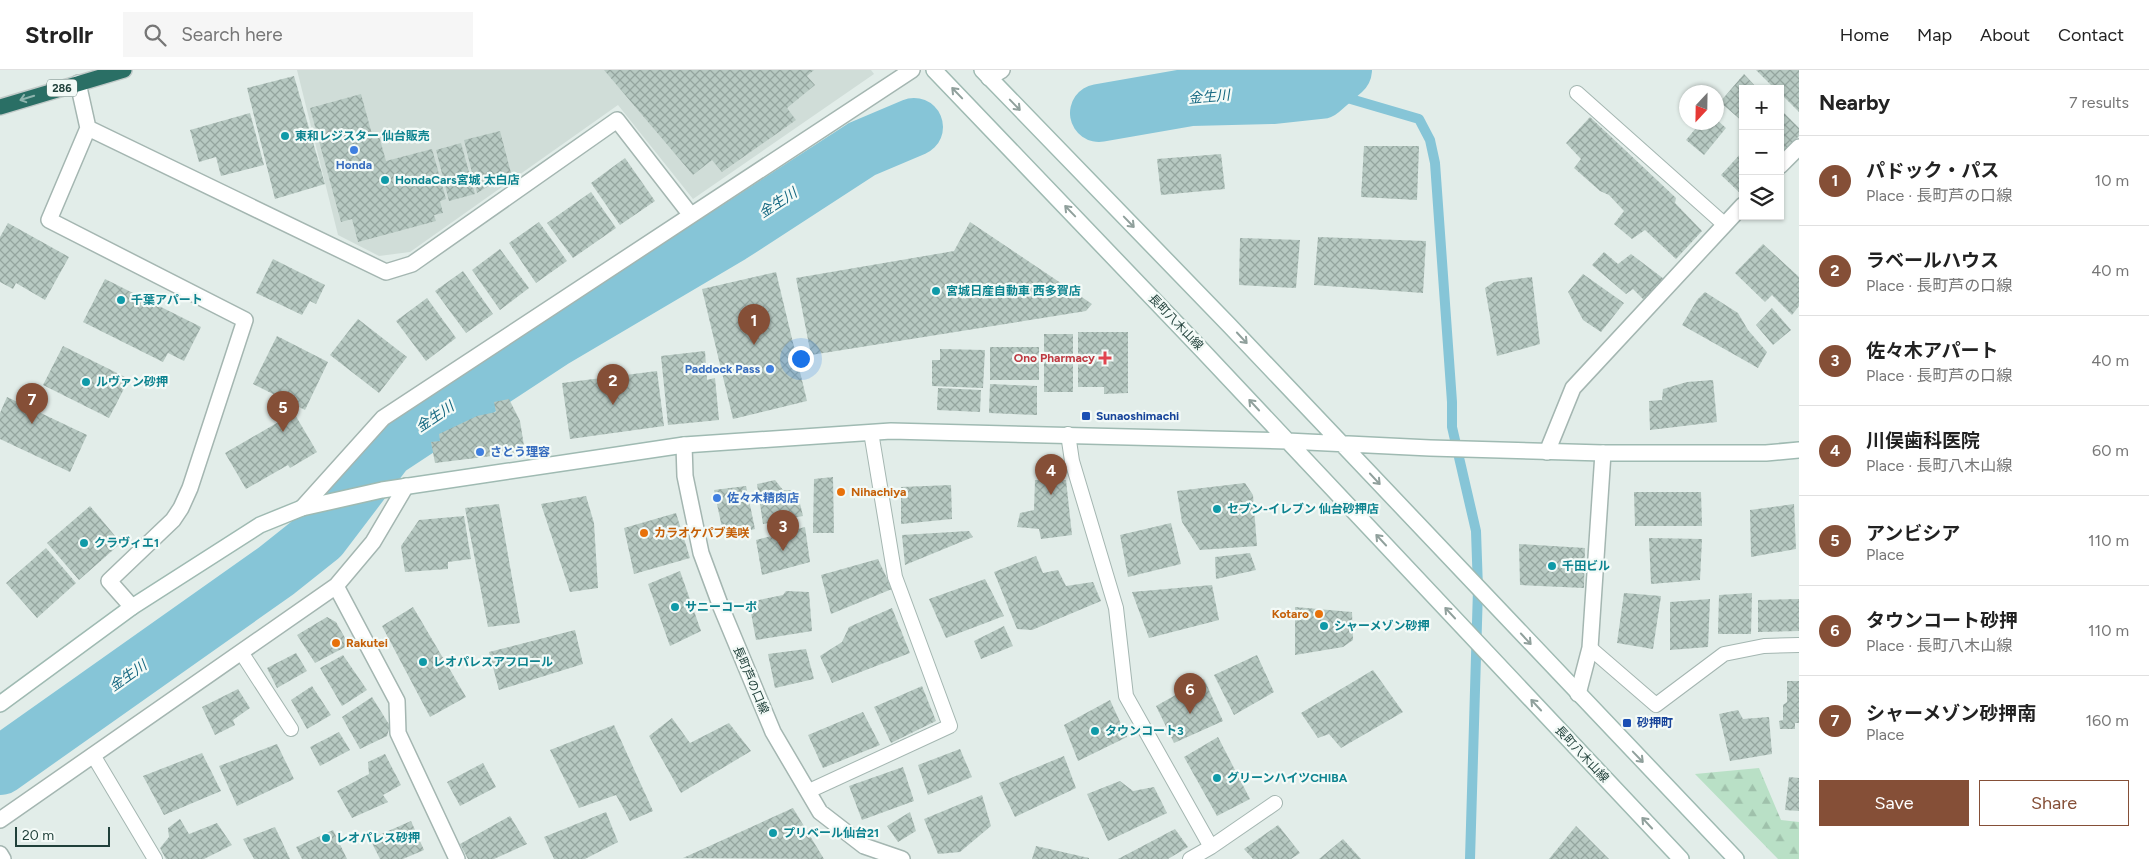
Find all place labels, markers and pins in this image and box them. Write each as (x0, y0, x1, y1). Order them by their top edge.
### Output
place label: 東和レジスター 仙台販売 (295, 129, 430, 143)
marker: 東和レジスター 仙台販売 (279, 130, 291, 142)
marker: Honda (348, 144, 360, 156)
place label: Honda (336, 158, 372, 172)
place label: HondaCars宮城 太白店 (395, 173, 519, 187)
marker: HondaCars宮城 太白店 (379, 174, 391, 186)
place label: 宮城日産自動車 西多賀店 (946, 284, 1081, 298)
marker: 宮城日産自動車 西多賀店 (930, 285, 942, 297)
place label: 千葉アパート (131, 293, 203, 307)
marker: 千葉アパート (115, 294, 127, 306)
pin: 1 (738, 304, 770, 345)
place label: Ono Pharmacy (1014, 351, 1095, 365)
marker: Ono Pharmacy (1099, 352, 1111, 364)
place label: Paddock Pass (685, 362, 760, 376)
marker: Paddock Pass (764, 363, 776, 375)
pin: 2 (597, 364, 629, 405)
place label: ルヴァン砂押 (96, 375, 168, 389)
marker: ルヴァン砂押 (80, 376, 92, 388)
pin: 7 (16, 383, 48, 424)
pin: 5 (267, 391, 299, 432)
place label: Sunaoshimachi (1096, 409, 1179, 423)
marker: Sunaoshimachi (1080, 410, 1092, 422)
place label: さとう理容 (490, 445, 550, 459)
marker: さとう理容 (474, 446, 486, 458)
pin: 4 (1035, 454, 1067, 495)
place label: Nihachiya (851, 485, 906, 499)
marker: Nihachiya (835, 486, 847, 498)
place label: 佐々木精肉店 (727, 491, 799, 505)
marker: 佐々木精肉店 (711, 492, 723, 504)
place label: セブン-イレブン 仙台砂押店 (1227, 502, 1379, 516)
marker: セブン-イレブン 仙台砂押店 (1211, 503, 1223, 515)
pin: 3 (767, 510, 799, 551)
place label: カラオケパブ美咲 (654, 526, 750, 540)
marker: カラオケパブ美咲 (638, 527, 650, 539)
place label: クラヴィエ1 (94, 536, 159, 550)
marker: クラヴィエ1 (78, 537, 90, 549)
place label: 千田ビル (1562, 559, 1610, 573)
marker: 千田ビル (1546, 560, 1558, 572)
place label: サニーコーポ (685, 600, 757, 614)
marker: サニーコーポ (669, 601, 681, 613)
place label: Kotaro (1272, 607, 1309, 621)
marker: Kotaro (1313, 608, 1325, 620)
place label: シャーメゾン砂押 (1334, 619, 1430, 633)
marker: シャーメゾン砂押 (1318, 620, 1330, 632)
place label: Rakutei (346, 636, 388, 650)
marker: Rakutei (330, 637, 342, 649)
place label: レオパレスアフロール (433, 655, 553, 669)
marker: レオパレスアフロール (417, 656, 429, 668)
pin: 6 (1174, 673, 1206, 714)
place label: 砂押町 (1636, 716, 1673, 730)
marker: 砂押町 (1621, 717, 1633, 729)
place label: タウンコート3 (1105, 724, 1184, 738)
marker: タウンコート3 (1089, 725, 1101, 737)
place label: グリーンハイツCHIBA (1227, 771, 1348, 785)
marker: グリーンハイツCHIBA (1211, 772, 1223, 784)
place label: プリベール仙台21 (783, 826, 879, 840)
marker: プリベール仙台21 (767, 827, 779, 839)
place label: レオパレス砂押 (336, 831, 420, 845)
marker: レオパレス砂押 (320, 832, 332, 844)

